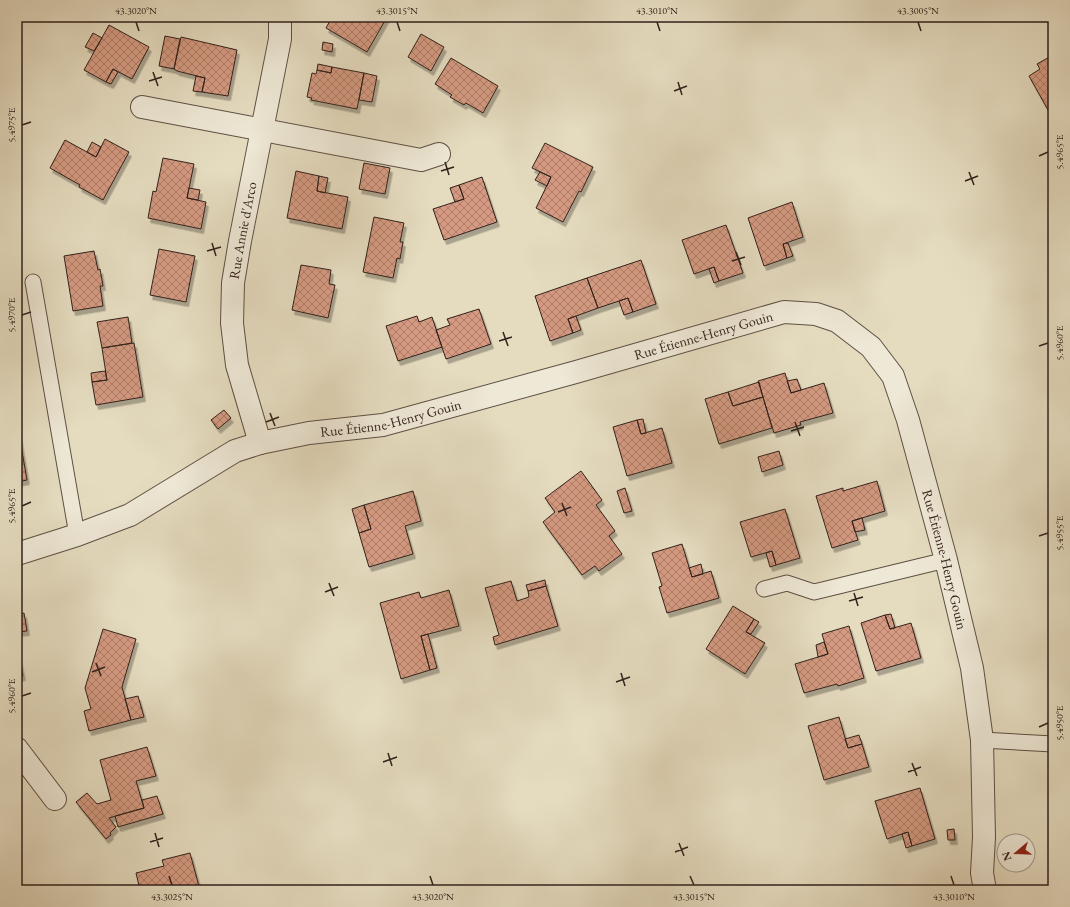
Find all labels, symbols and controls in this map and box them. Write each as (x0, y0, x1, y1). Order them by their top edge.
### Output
text: 43.3020°N (115, 4, 157, 17)
text: 43.3015°N (376, 4, 418, 17)
text: 43.3010°N (636, 4, 678, 17)
text: 43.3005°N (897, 4, 939, 17)
text: 5.4975°E (5, 107, 18, 142)
text: 5.4965°E (1053, 134, 1066, 169)
street label: Rue Annie d'Arco (225, 180, 261, 280)
text: 5.4970°E (5, 297, 18, 332)
street label: Rue Étienne-Henry Gouin (632, 306, 776, 364)
text: 5.4960°E (1053, 325, 1066, 360)
street label: Rue Étienne-Henry Gouin (319, 395, 464, 441)
street label: Rue Étienne-Henry Gouin (918, 487, 972, 632)
text: 5.4965°E (5, 488, 18, 523)
text: 5.4955°E (1053, 515, 1066, 550)
text: 5.4960°E (5, 678, 18, 713)
text: 5.4950°E (1053, 705, 1066, 740)
north arrow (996, 833, 1036, 873)
text: N (998, 850, 1015, 863)
text: 43.3025°N (151, 890, 193, 903)
text: 43.3020°N (412, 890, 454, 903)
text: 43.3015°N (673, 890, 715, 903)
text: 43.3010°N (933, 890, 975, 903)

